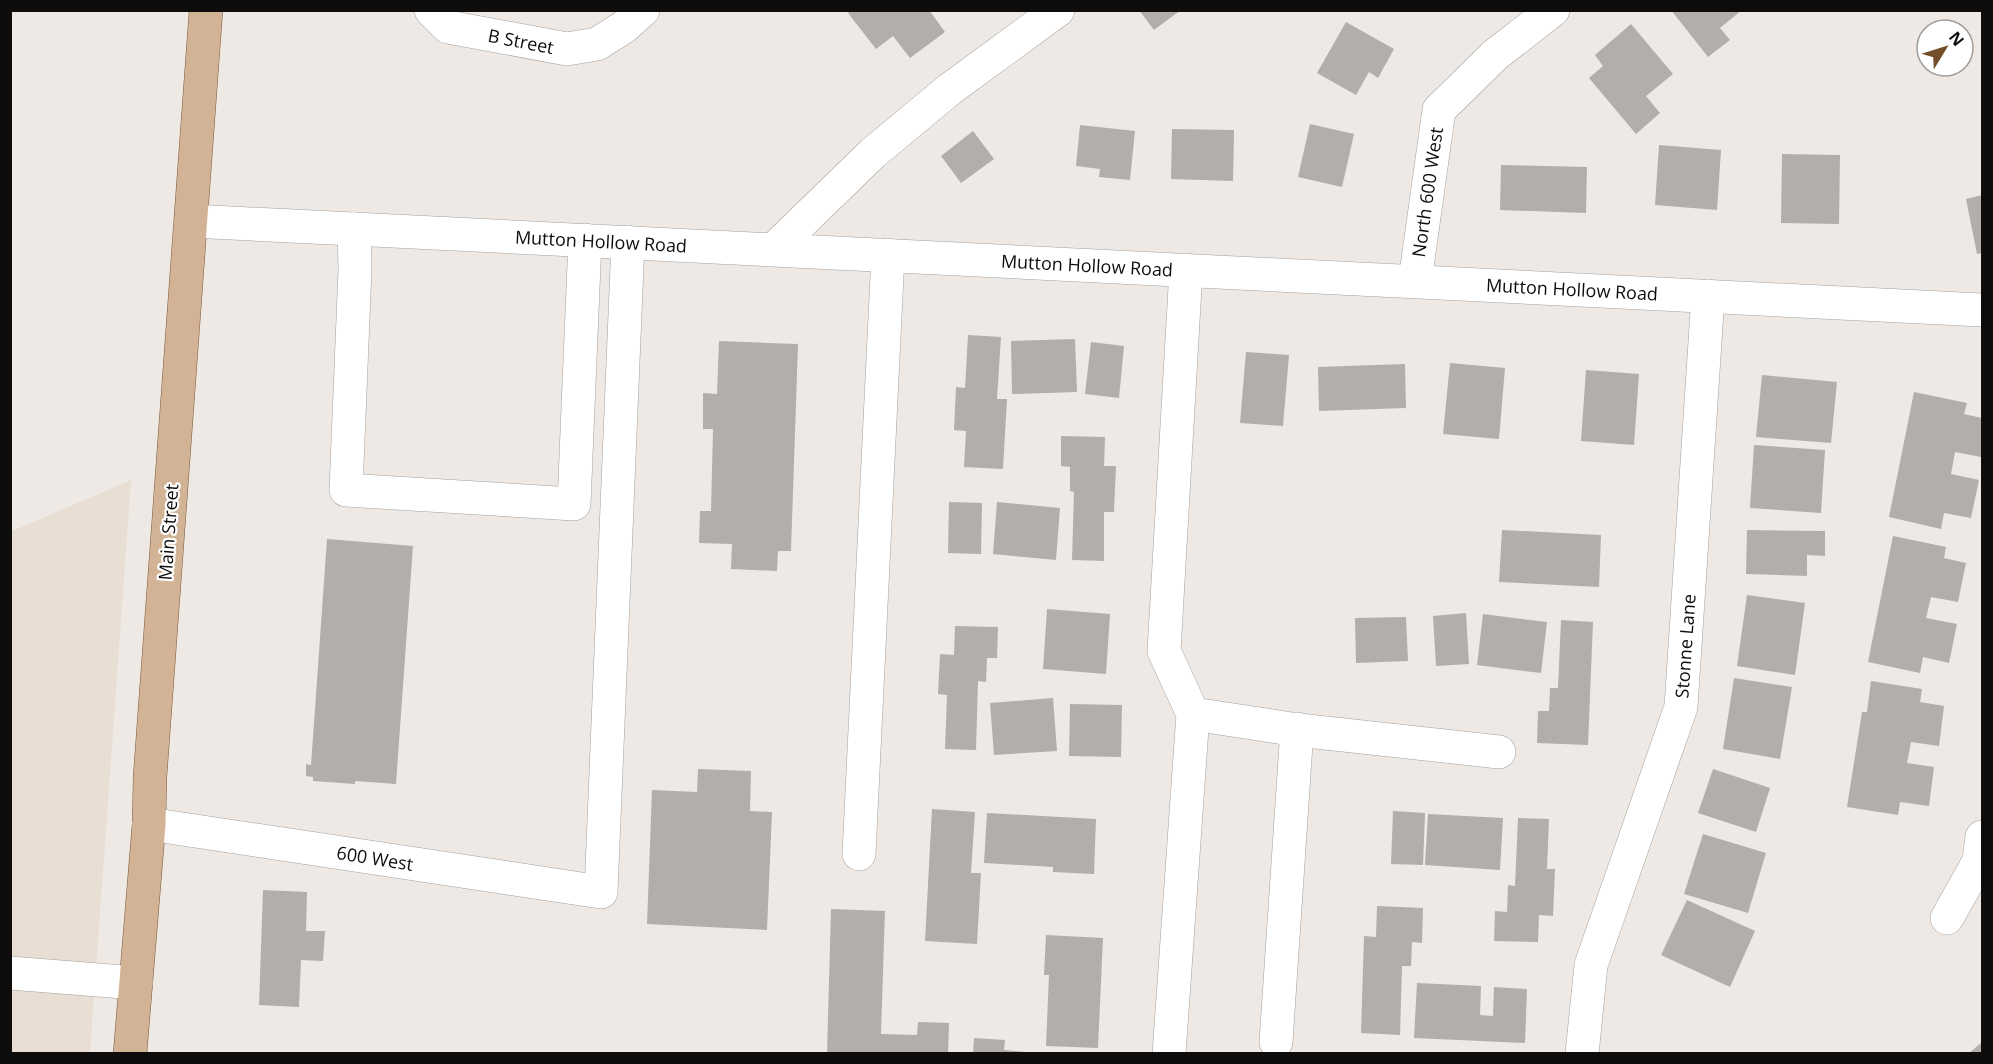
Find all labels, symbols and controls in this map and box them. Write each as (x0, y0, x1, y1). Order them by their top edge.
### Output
north arrow (1915, 18, 1975, 78)
street label: B Street (486, 23, 556, 59)
text: N (1944, 27, 1969, 51)
street label: North 600 West (1406, 125, 1448, 259)
street label: Mutton Hollow Road (514, 225, 688, 257)
street label: Mutton Hollow Road (1000, 249, 1174, 281)
street label: Mutton Hollow Road (1485, 273, 1659, 305)
street label: Main Street (153, 483, 183, 581)
street label: Stonne Lane (1669, 593, 1701, 699)
street label: 600 West (335, 840, 415, 876)

